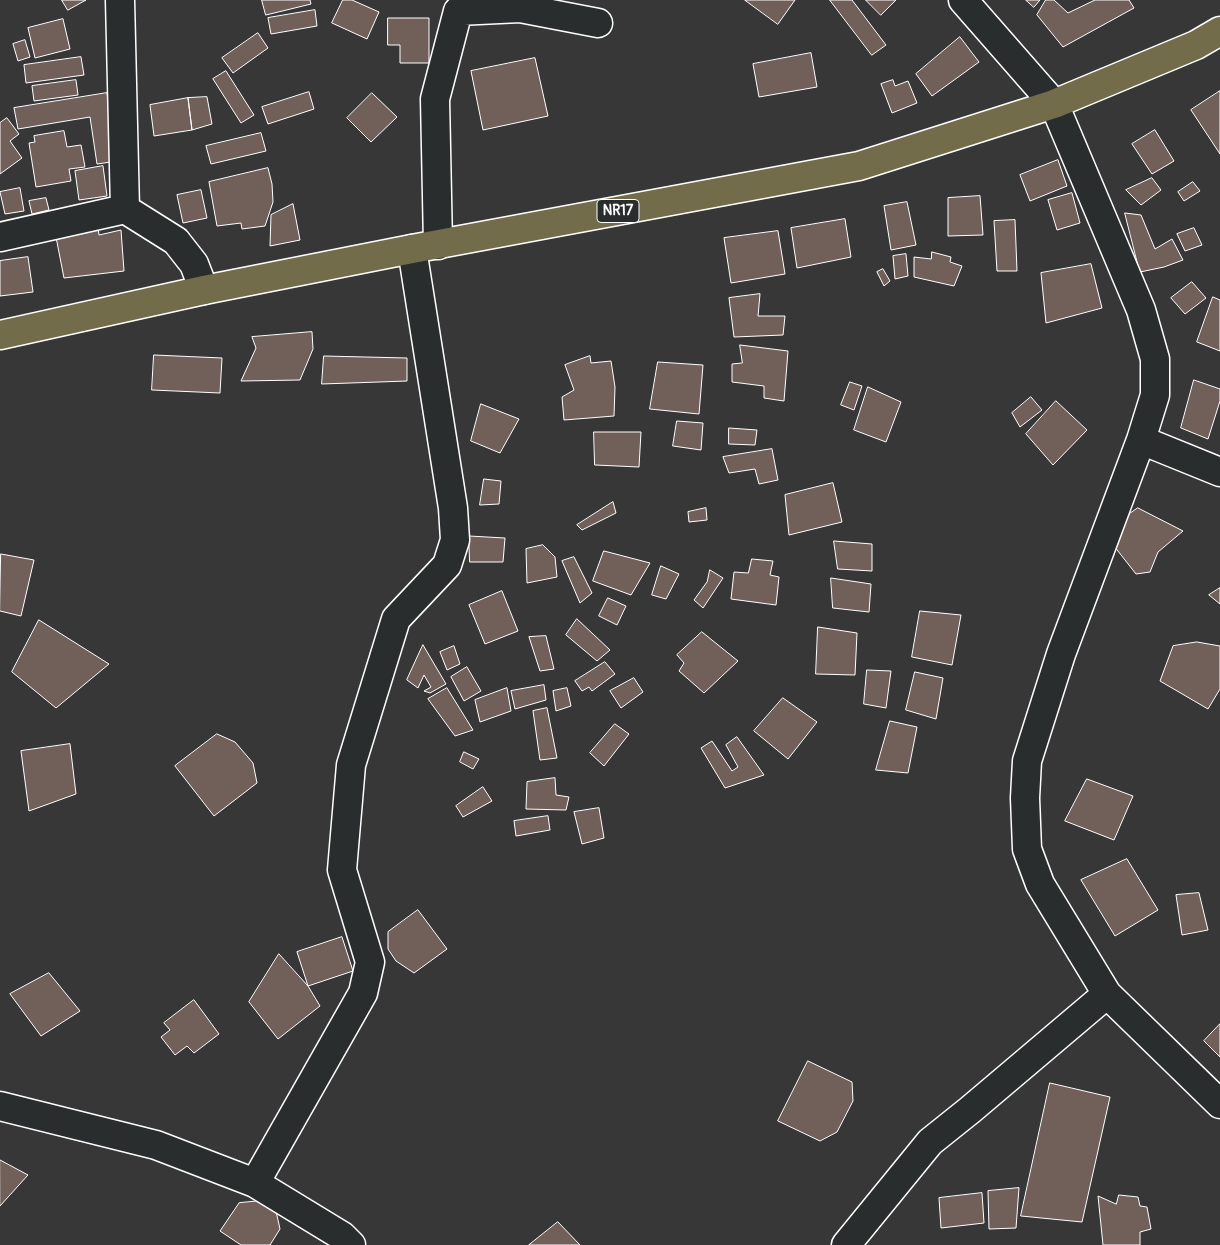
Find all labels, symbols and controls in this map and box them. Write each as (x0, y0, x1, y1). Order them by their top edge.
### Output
road number: NR17 (597, 200, 639, 222)

